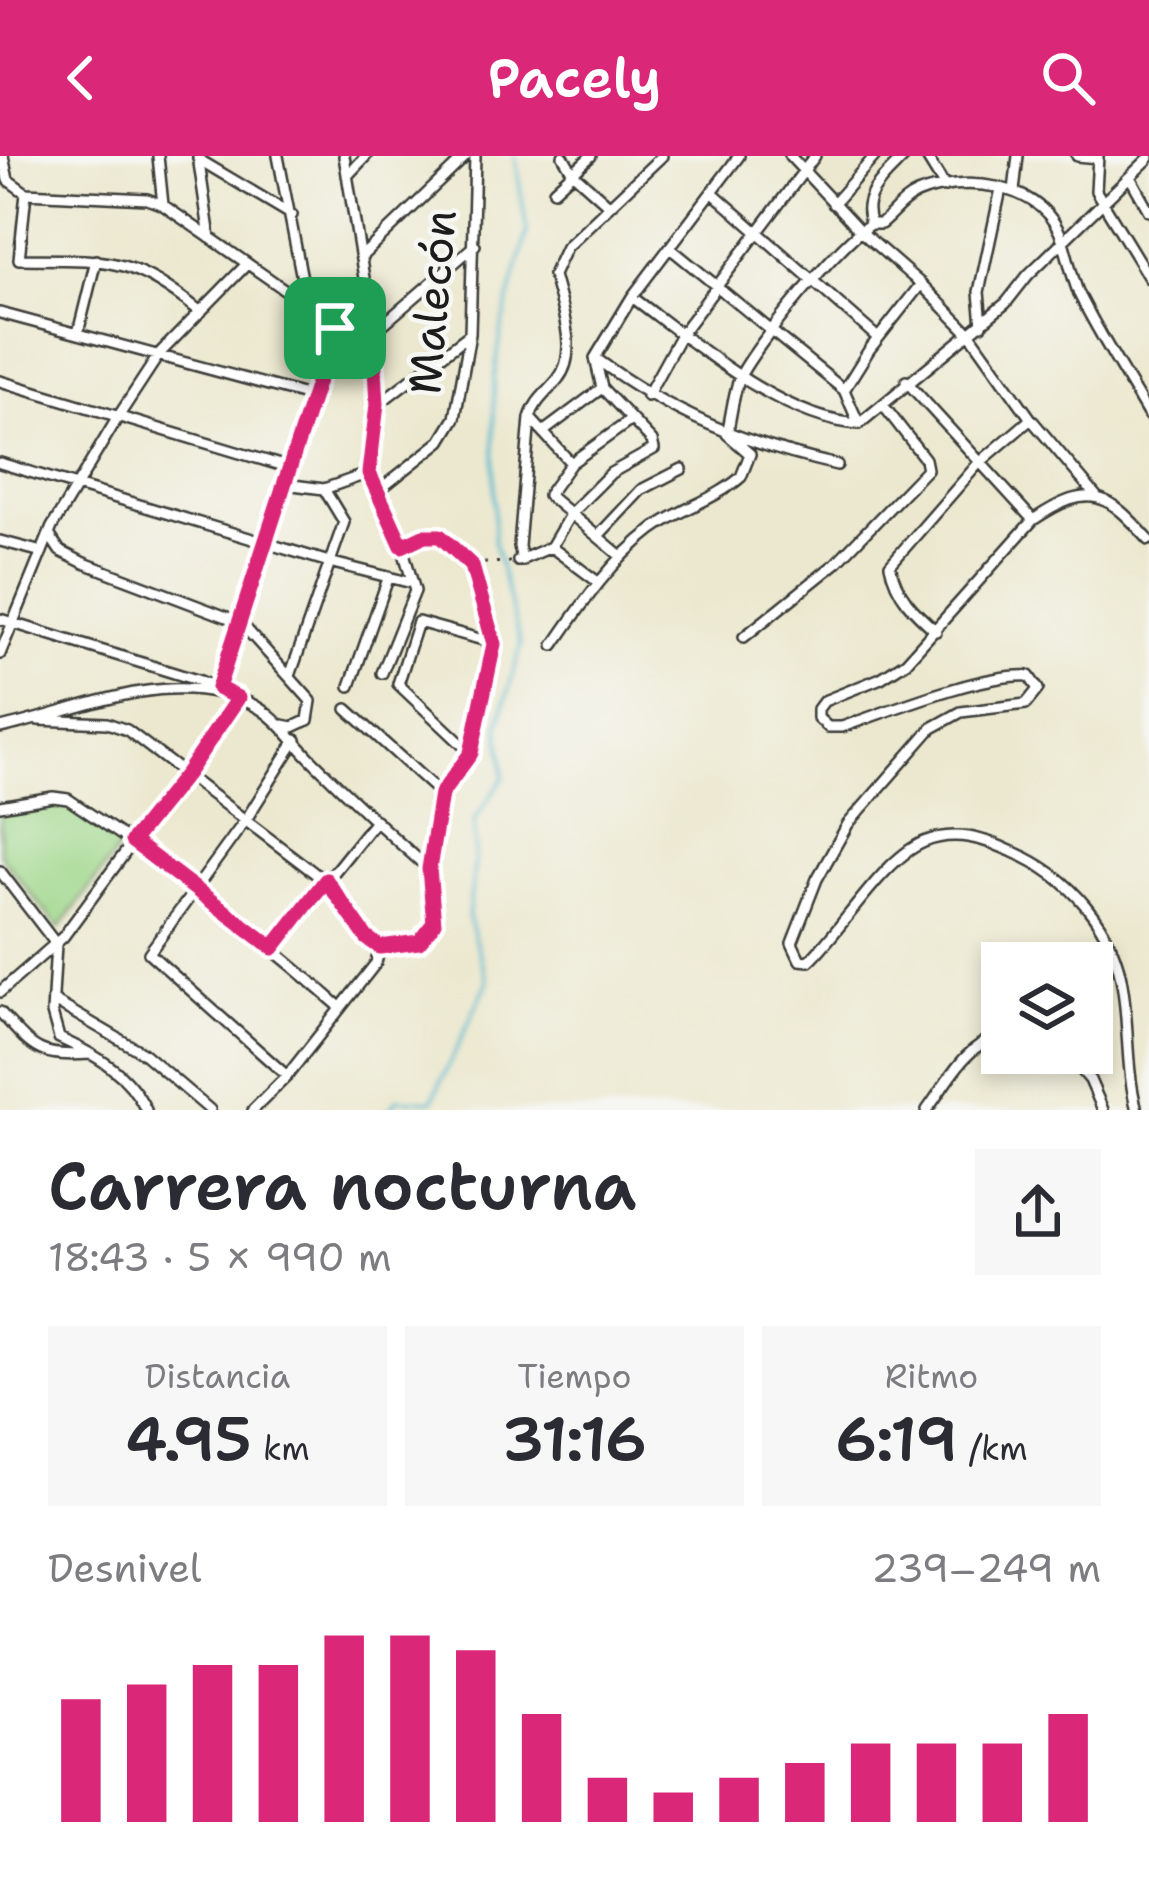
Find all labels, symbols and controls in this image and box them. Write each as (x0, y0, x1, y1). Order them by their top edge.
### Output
text: Pacely (488, 42, 661, 114)
icon: back (48, 45, 114, 111)
icon: search (1035, 45, 1101, 111)
street label: Malecón (394, 207, 470, 397)
pin (284, 277, 386, 379)
icon: arrive (302, 295, 368, 361)
map controls (981, 942, 1113, 1074)
button: layers (981, 942, 1113, 1074)
text: Carrera nocturna (48, 1142, 637, 1230)
button: share (975, 1149, 1101, 1275)
text: 18:43 · 5 × 990 m (48, 1231, 392, 1283)
text: Distancia (145, 1354, 290, 1399)
text: Tiempo (518, 1354, 631, 1399)
text: Ritmo (885, 1354, 978, 1399)
text: 4.95 (125, 1399, 252, 1479)
text: 31:16 (502, 1399, 647, 1479)
text: 6:19 (835, 1399, 958, 1479)
text: km (252, 1426, 310, 1471)
text: /km (958, 1426, 1028, 1471)
text: Desnivel (48, 1542, 202, 1594)
text: 239–249 m (871, 1542, 1101, 1594)

